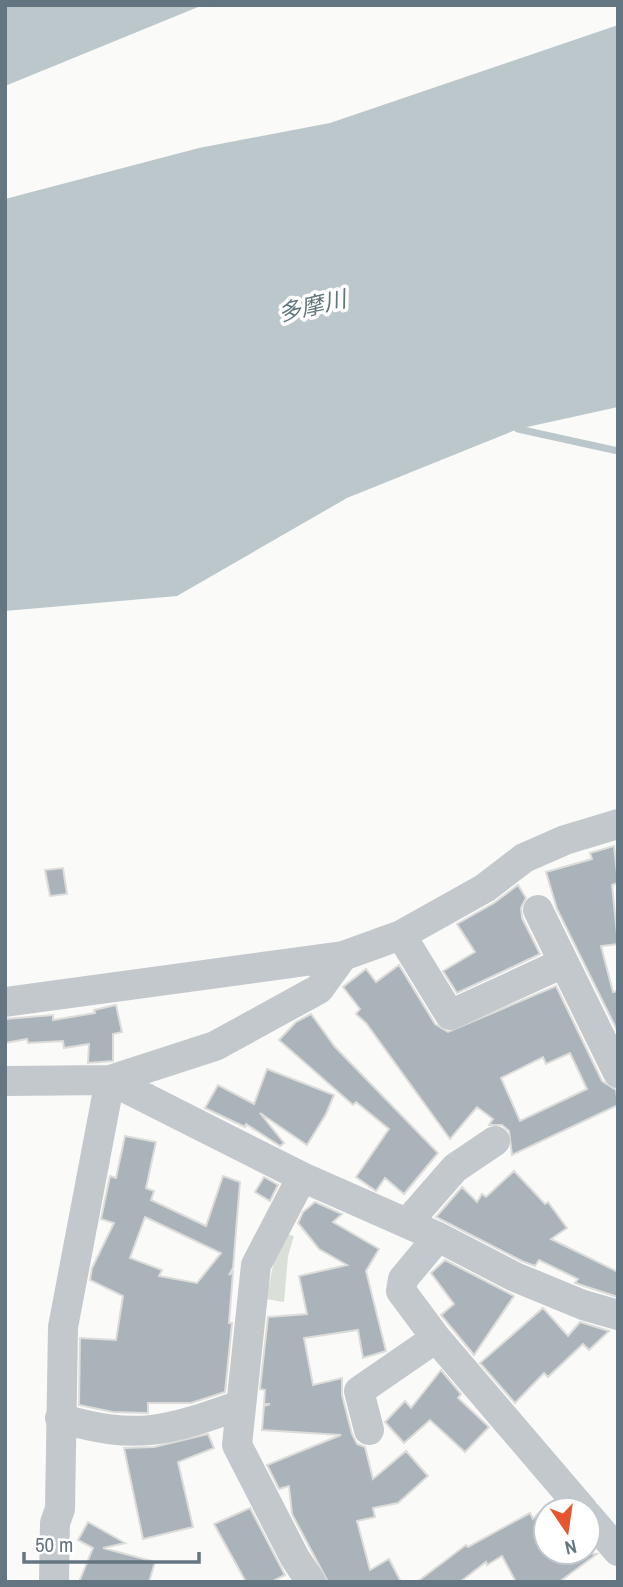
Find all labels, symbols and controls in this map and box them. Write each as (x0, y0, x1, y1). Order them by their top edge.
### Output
water label: 多摩川 (275, 282, 352, 328)
north arrow (532, 1496, 602, 1566)
scale bar (24, 1520, 200, 1564)
text: 50 m (35, 1530, 73, 1559)
text: N (562, 1534, 579, 1561)

